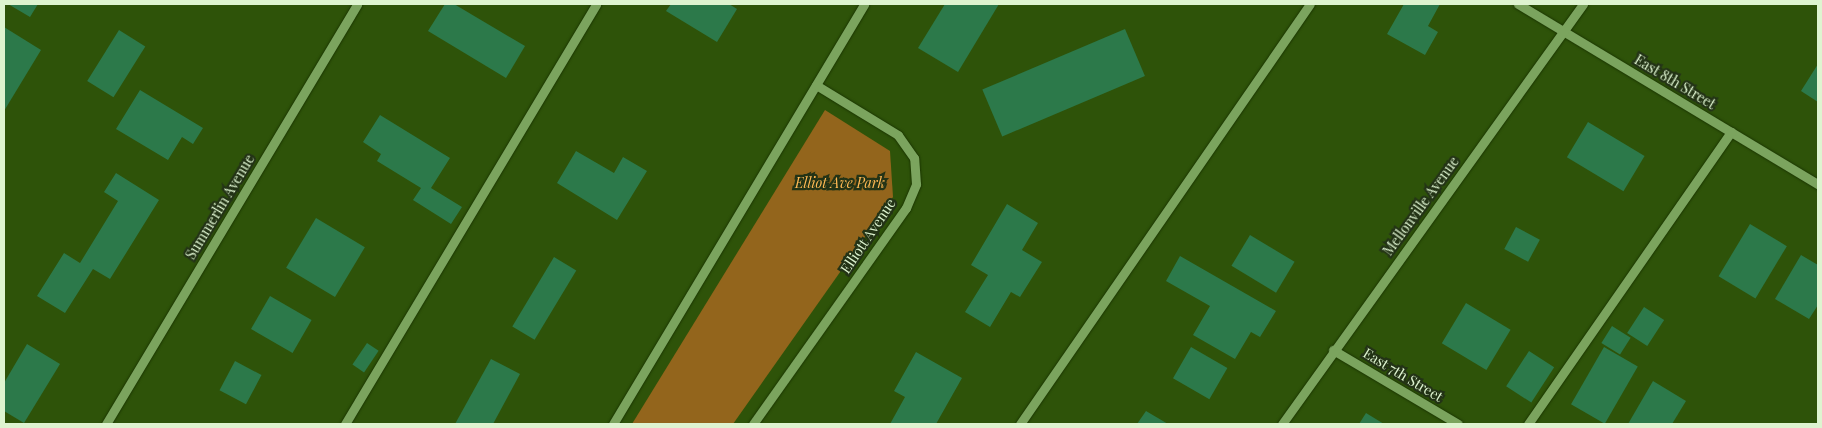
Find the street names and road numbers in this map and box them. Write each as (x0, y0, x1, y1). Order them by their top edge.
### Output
street label: East 8th Street (1631, 51, 1719, 113)
street label: Summerlin Avenue (182, 151, 258, 263)
street label: Mellonville Avenue (1379, 153, 1463, 259)
street label: Elliott Avenue (837, 195, 899, 277)
street label: East 7th Street (1360, 345, 1446, 405)

